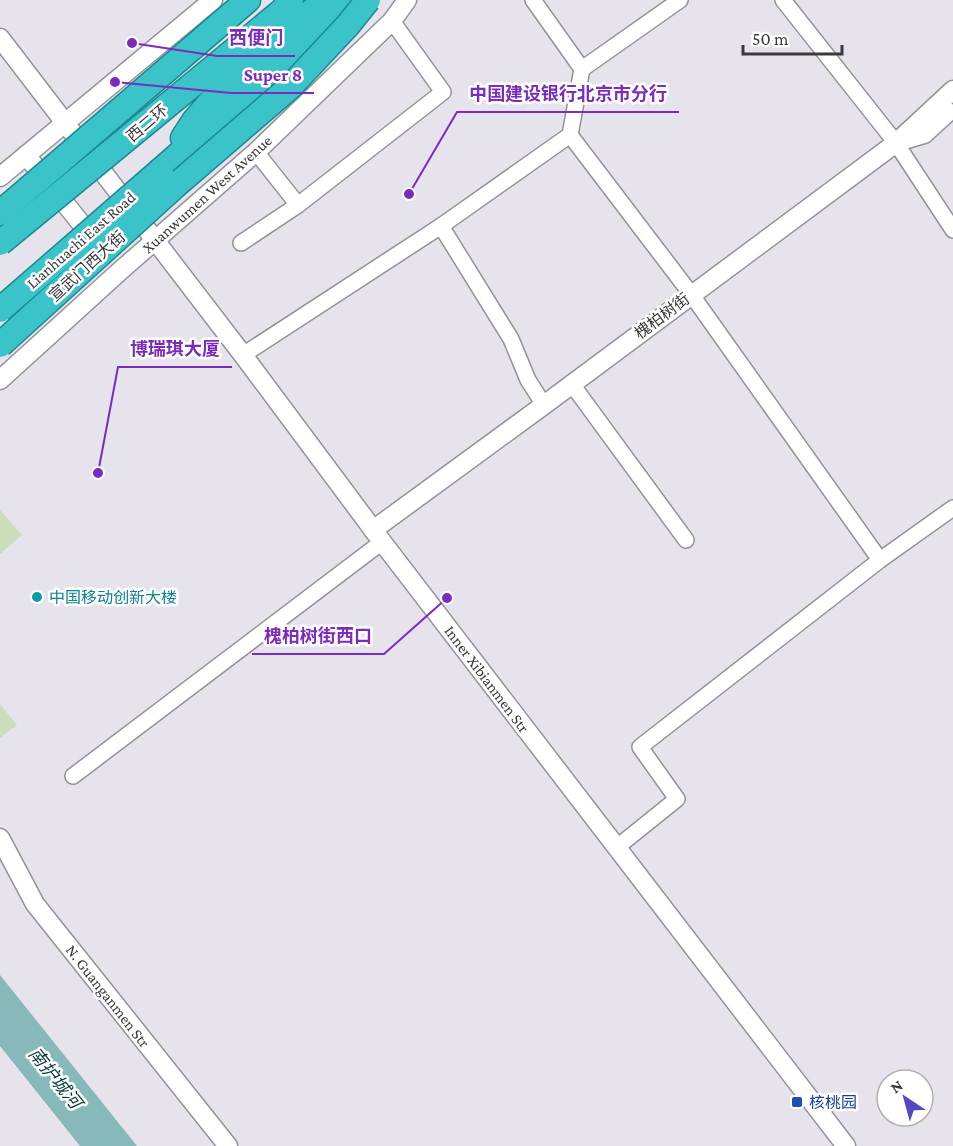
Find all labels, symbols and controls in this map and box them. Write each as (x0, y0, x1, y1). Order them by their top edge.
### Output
scale bar (743, 18, 842, 56)
callout: 西便门 (217, 20, 295, 56)
text: 西便门 (229, 28, 283, 48)
text: 50 m (752, 29, 789, 49)
callout: Super 8 (231, 57, 314, 93)
text: Super 8 (244, 65, 302, 85)
callout: 中国建设银行北京市分行 (457, 76, 679, 112)
text: 中国建设银行北京市分行 (469, 83, 667, 104)
street label: 西二环 (123, 101, 171, 145)
street label: Xuanwumen West Avenue (139, 132, 275, 256)
street label: Lianhuachi East Road (23, 188, 139, 292)
street label: 宣武门西大街 (46, 228, 128, 304)
street label: 槐柏树街 (631, 290, 693, 342)
callout: 博瑞琪大厦 (118, 331, 232, 367)
text: 博瑞琪大厦 (130, 339, 220, 359)
place label: 中国移动创新大楼 (49, 589, 177, 606)
marker: 中国移动创新大楼 (30, 590, 44, 604)
callout: 槐柏树街西口 (252, 618, 384, 654)
street label: Inner Xibianmen Str (441, 622, 533, 736)
text: 槐柏树街西口 (264, 626, 372, 646)
street label: N. Guanganmen Str (62, 941, 153, 1051)
water label: 南护城河 (25, 1044, 87, 1115)
north arrow (875, 1068, 935, 1128)
text: N (887, 1076, 906, 1096)
place label: 核桃园 (809, 1094, 857, 1111)
marker: 核桃园 (790, 1095, 804, 1109)

